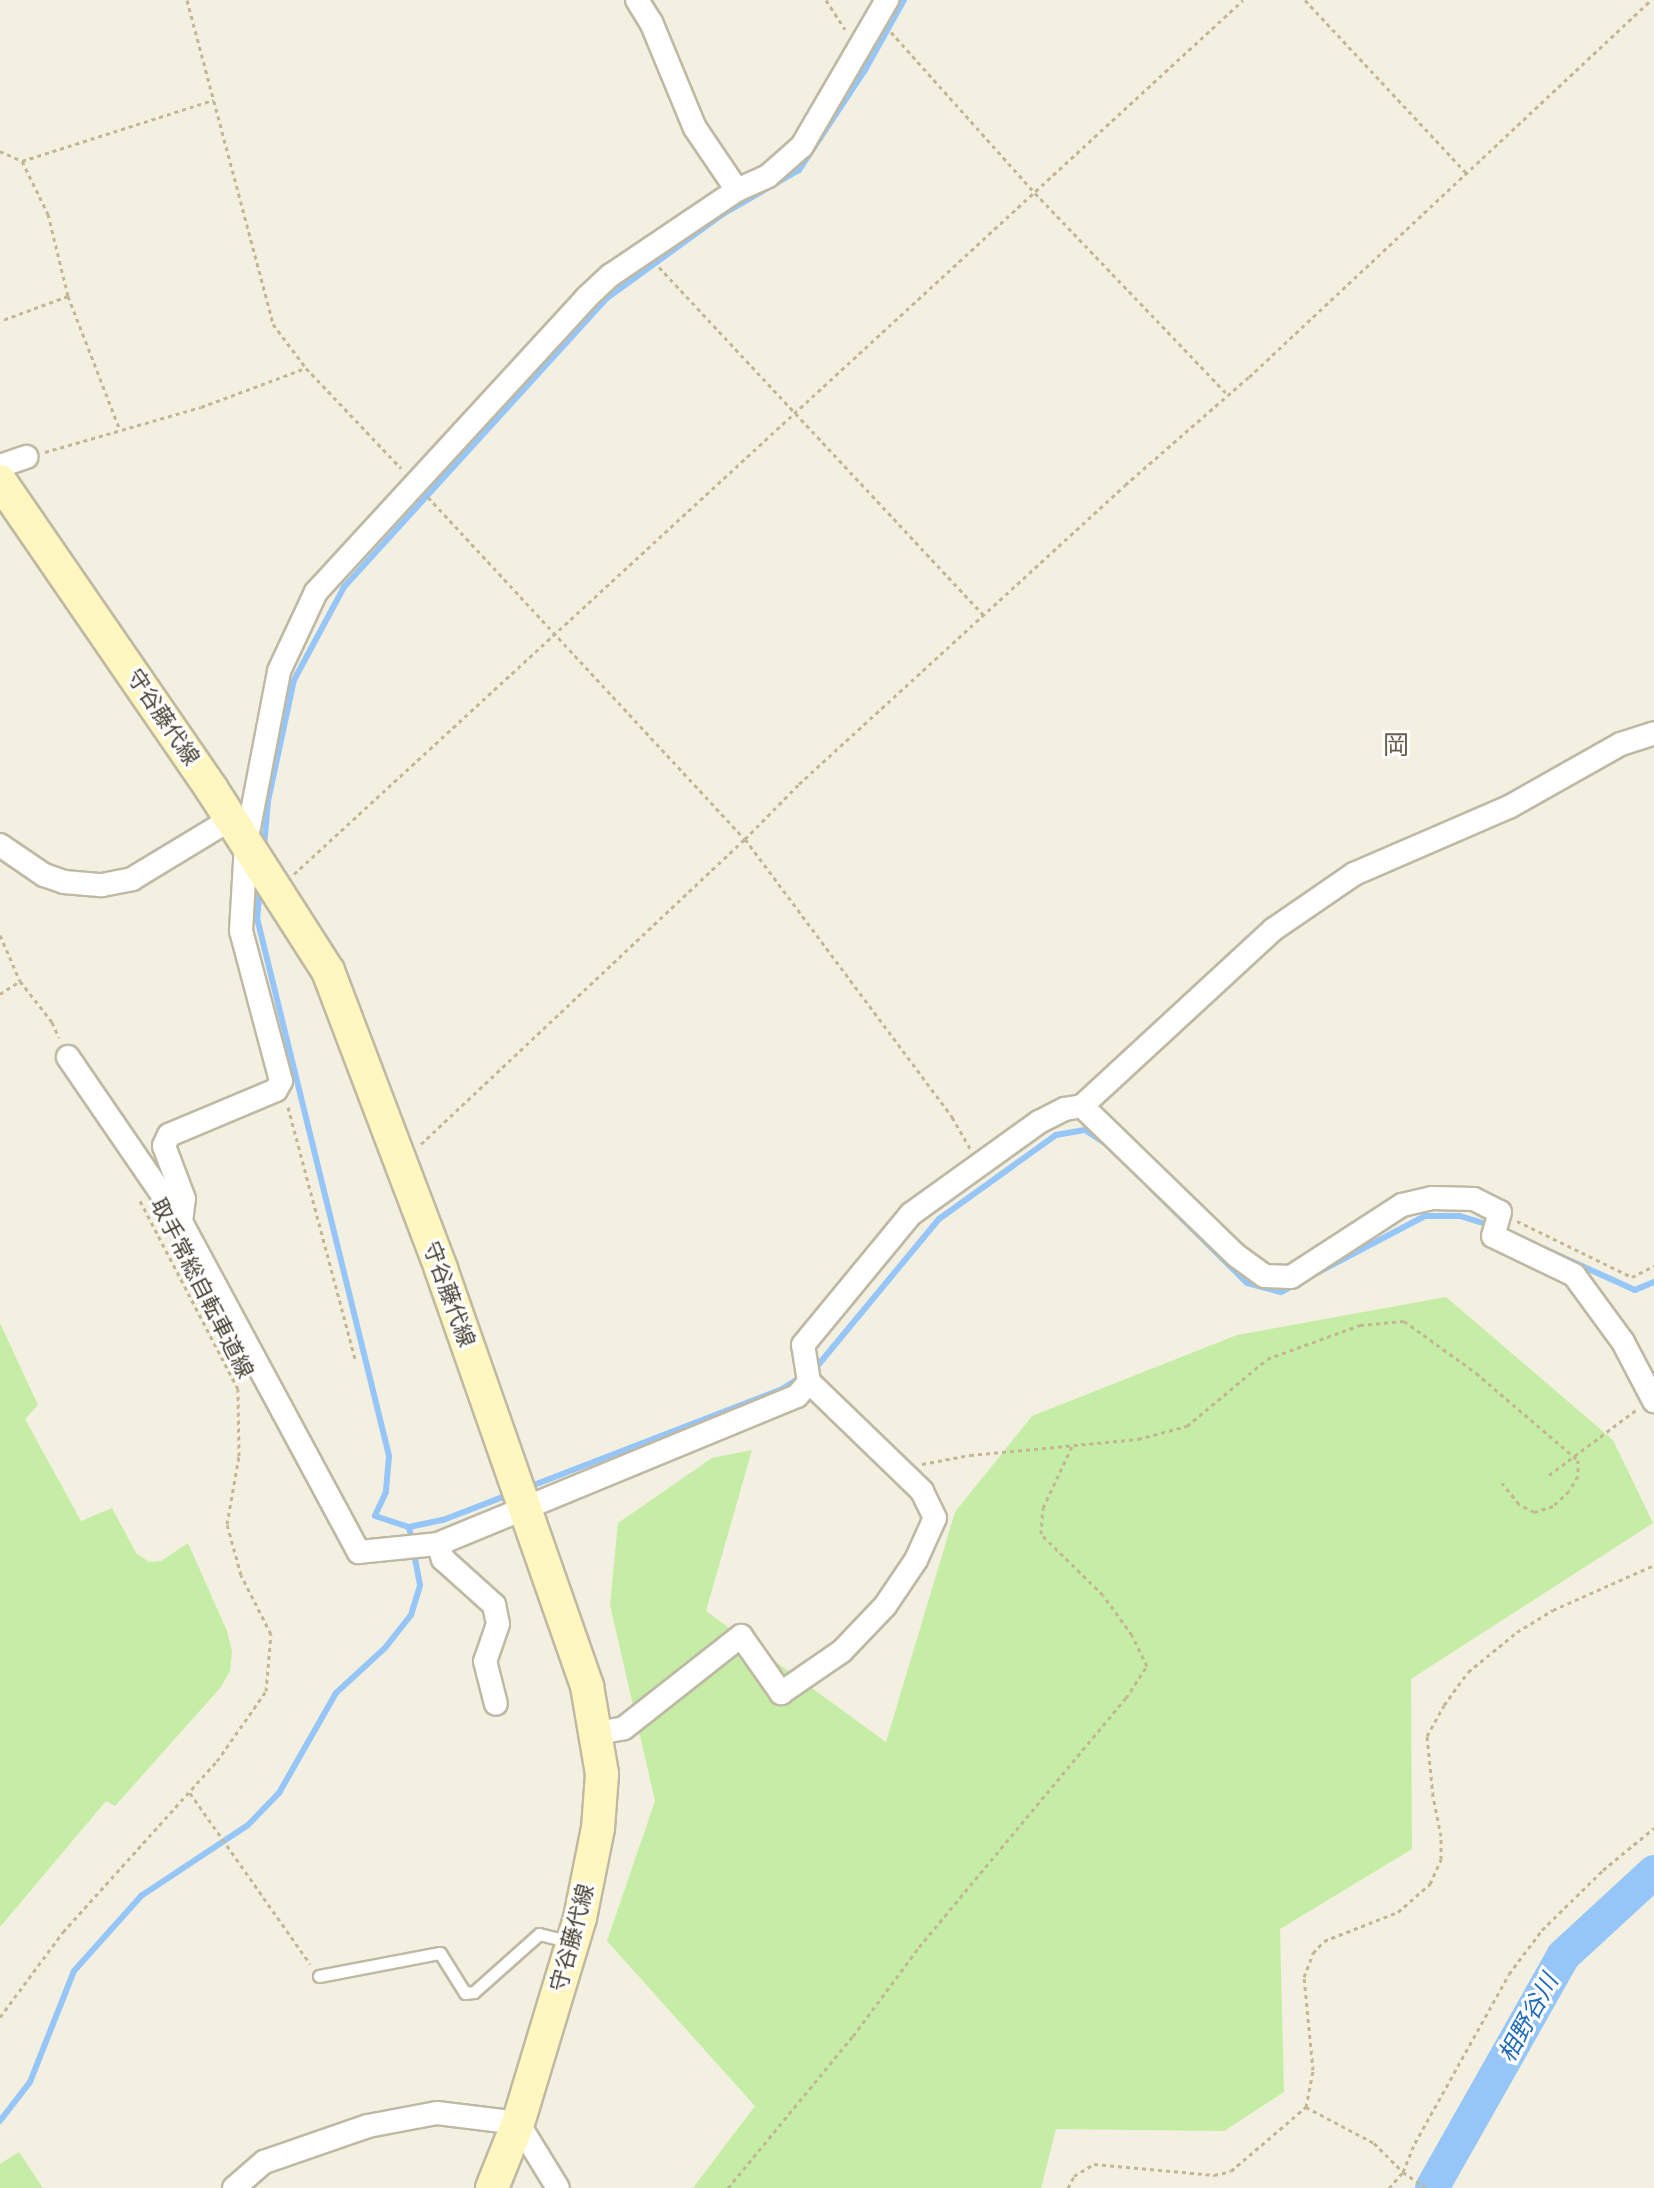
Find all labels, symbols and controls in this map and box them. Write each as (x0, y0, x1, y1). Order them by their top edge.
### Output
street label: 守谷藤代線 (121, 664, 205, 770)
district label: 岡 (1383, 729, 1409, 761)
street label: 取手常総自転車道線 (145, 1194, 259, 1382)
street label: 守谷藤代線 (418, 1238, 480, 1350)
street label: 守谷藤代線 (545, 1881, 599, 1995)
water label: 相野谷川 (1492, 1969, 1564, 2067)

